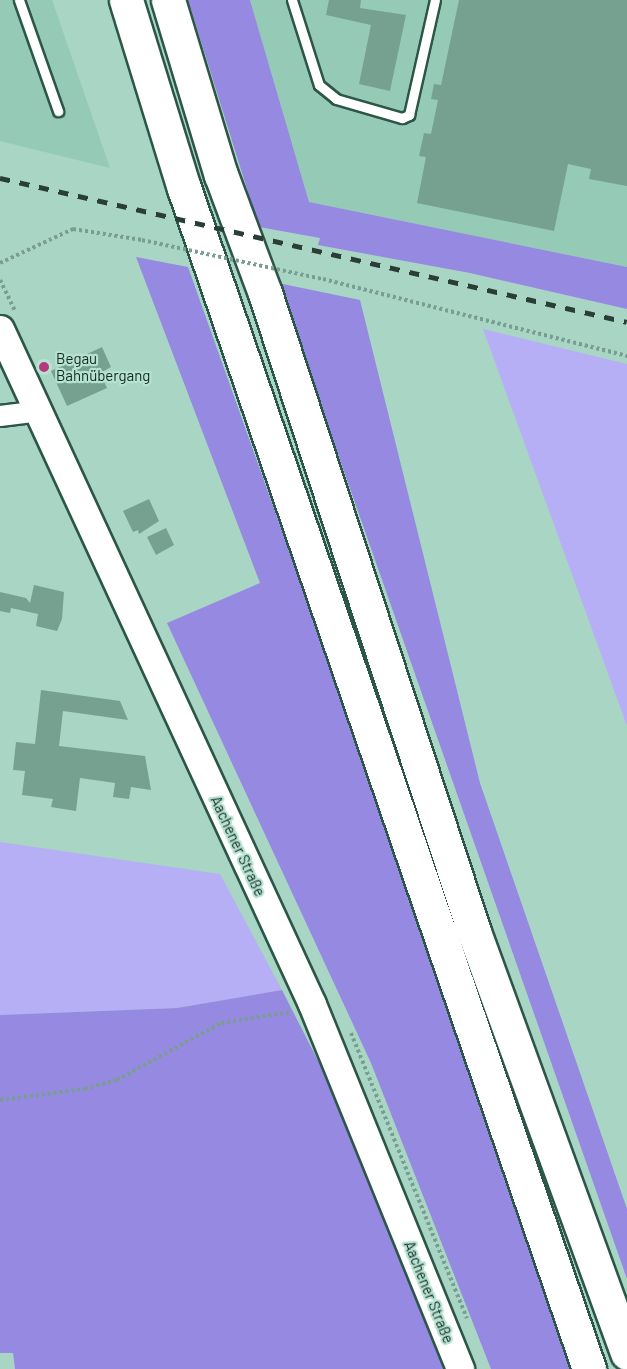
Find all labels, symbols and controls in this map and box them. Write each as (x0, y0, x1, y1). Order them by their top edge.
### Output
place label: Begau Bahnübergang (56, 349, 150, 384)
marker: Begau Bahnübergang (37, 360, 51, 374)
street label: Aachener Straße (207, 793, 269, 899)
street label: Aachener Straße (400, 1238, 458, 1346)

